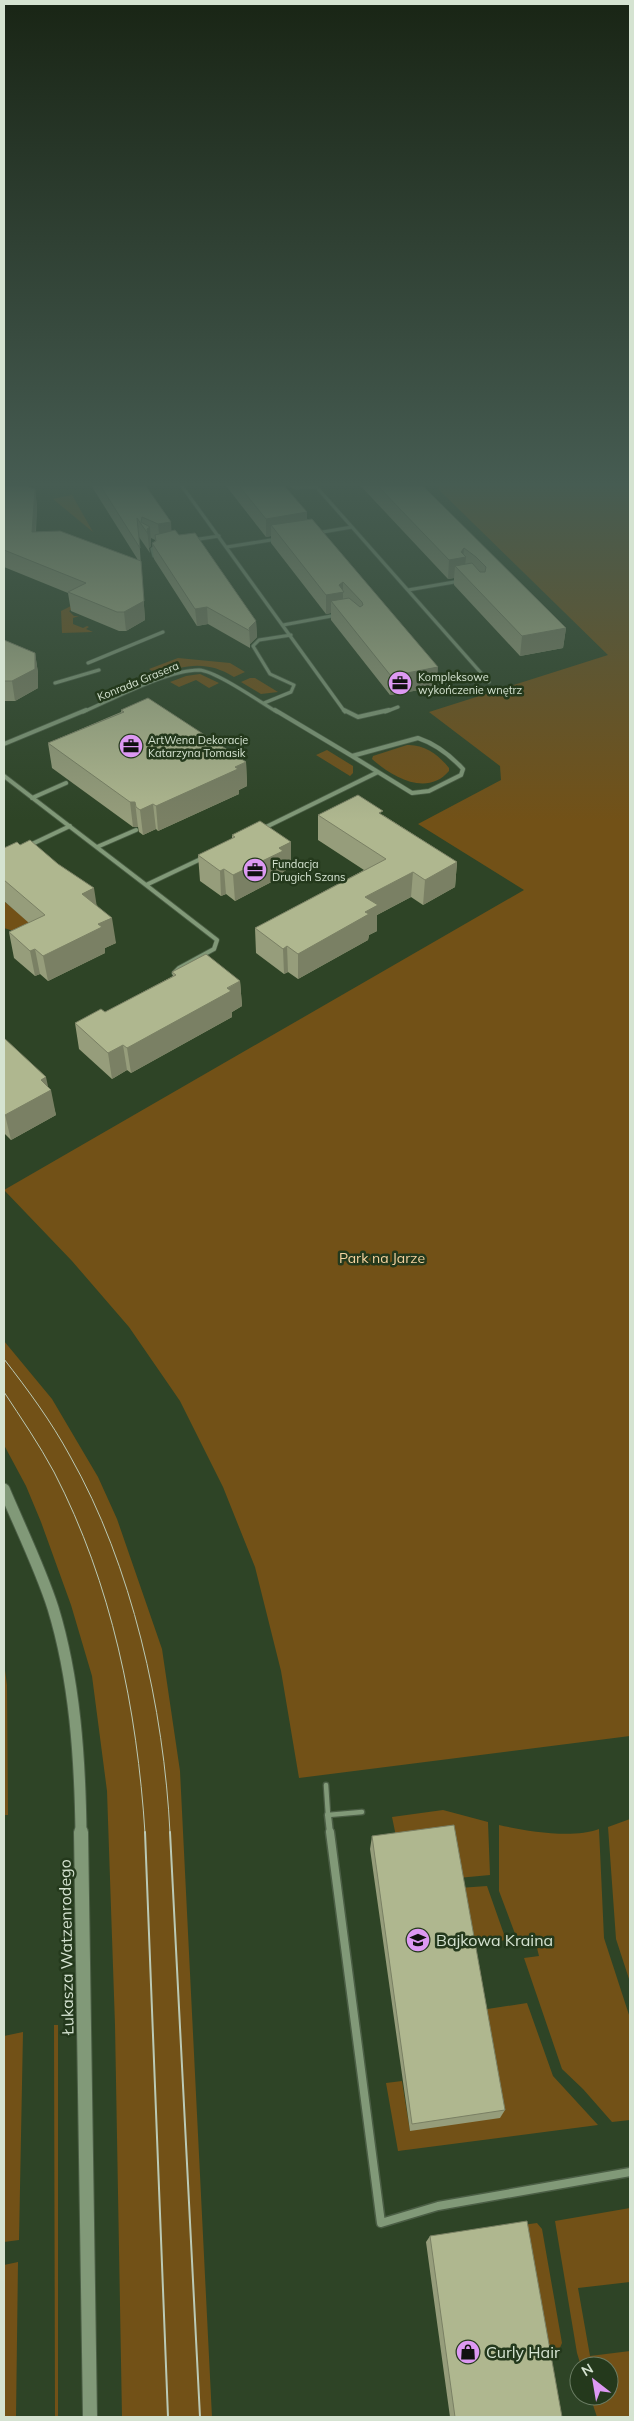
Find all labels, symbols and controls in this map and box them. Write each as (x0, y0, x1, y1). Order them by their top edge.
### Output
street label: Konrada Grasera (95, 658, 181, 704)
office icon: Kompleksowe wykończenie wnętrz (387, 670, 413, 696)
place label: Kompleksowe wykończenie wnętrz (418, 670, 523, 697)
office icon: ArtWena Dekoracje Katarzyna Tomasik (118, 733, 144, 759)
place label: ArtWena Dekoracje Katarzyna Tomasik (148, 733, 248, 760)
office icon: Fundacja Drugich Szans (242, 857, 268, 883)
place label: Fundacja Drugich Szans (272, 857, 346, 884)
park label: Park na Jarze (339, 1249, 425, 1267)
street label: Łukasza Watzenrodego (54, 1859, 78, 2036)
school or university icon: Bajkowa Kraina (405, 1927, 431, 1953)
place label: Bajkowa Kraina (436, 1930, 553, 1950)
shop icon: Curly Hair (455, 2339, 481, 2365)
place label: Curly Hair (486, 2342, 560, 2362)
north arrow (569, 2356, 619, 2406)
text: N (578, 2359, 596, 2380)

